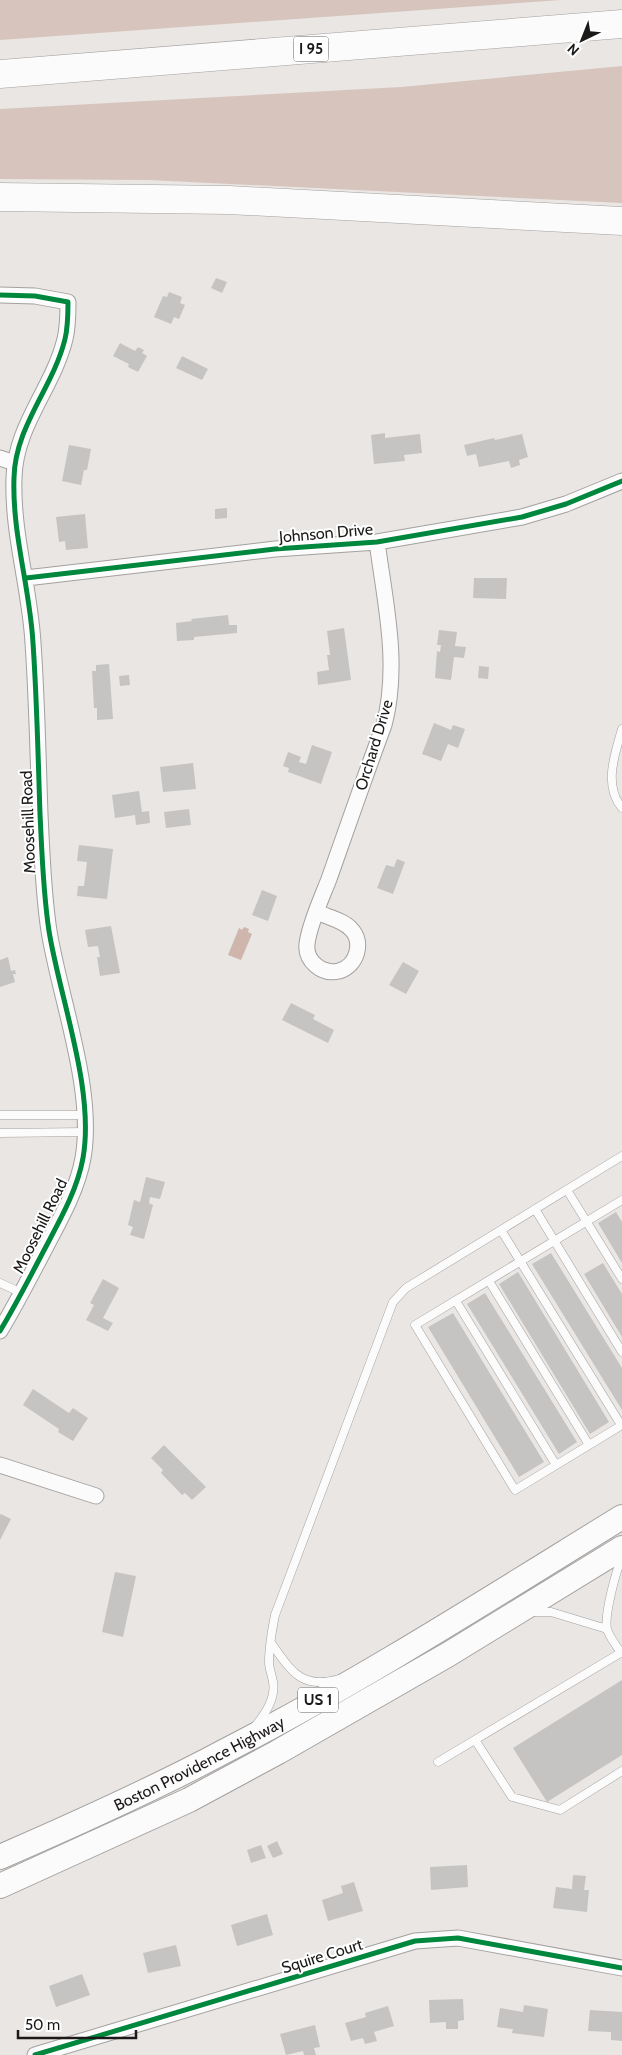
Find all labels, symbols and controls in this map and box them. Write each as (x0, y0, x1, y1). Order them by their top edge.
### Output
north arrow (557, 15, 607, 65)
road number: I 95 (294, 36, 328, 62)
text: N (563, 40, 583, 59)
street label: Johnson Drive (277, 519, 374, 547)
street label: Orchard Drive (351, 697, 397, 793)
street label: Moosehill Road (17, 770, 39, 874)
street label: Moosehill Road (9, 1175, 71, 1277)
road number: US 1 (298, 1688, 338, 1712)
street label: Boston Providence Highway (111, 1712, 287, 1814)
street label: Squire Court (279, 1934, 365, 1977)
scale bar (18, 2008, 135, 2040)
text: 50 m (25, 2016, 60, 2034)

